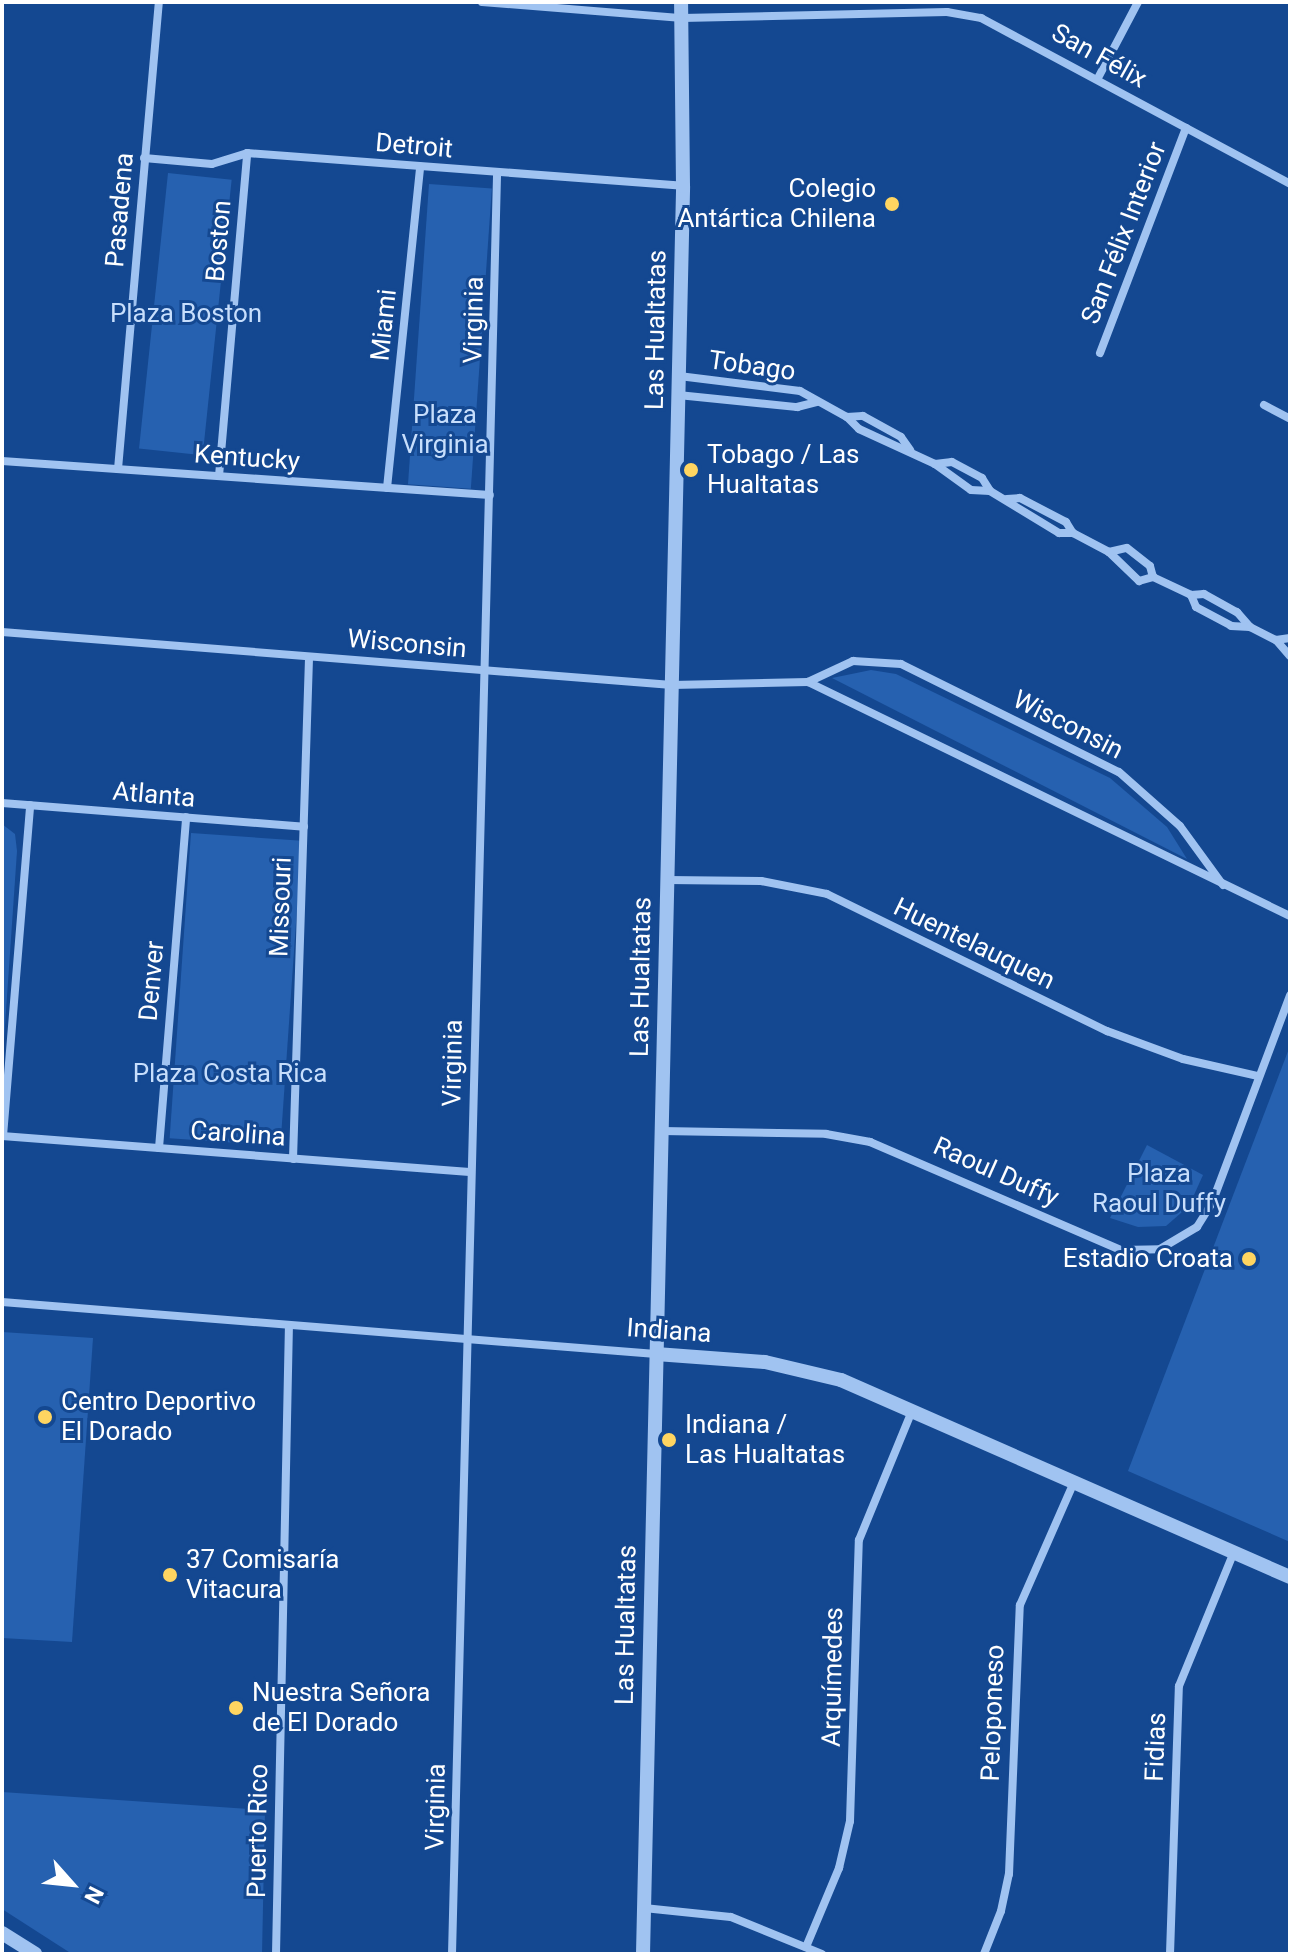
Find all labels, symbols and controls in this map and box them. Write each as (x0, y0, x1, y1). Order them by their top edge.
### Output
street label: San Félix (1046, 17, 1152, 95)
street label: Detroit (374, 127, 454, 165)
street label: San Félix Interior (1075, 137, 1173, 329)
street label: Pasadena (99, 151, 141, 269)
place label: Colegio Antártica Chilena (677, 173, 876, 234)
marker: Colegio Antártica Chilena (883, 195, 901, 213)
street label: Boston (200, 199, 238, 283)
street label: Las Hualtatas (639, 250, 673, 410)
street label: Virginia (458, 276, 490, 364)
street label: Miami (365, 287, 403, 363)
park label: Plaza Boston (110, 298, 262, 330)
street label: Tobago (707, 344, 797, 388)
park label: Plaza Virginia (401, 399, 489, 460)
street label: Kentucky (193, 439, 301, 477)
place label: Tobago / Las Hualtatas (707, 439, 859, 500)
marker: Tobago / Las Hualtatas (682, 461, 700, 479)
street label: Wisconsin (346, 623, 468, 665)
street label: Wisconsin (1008, 684, 1128, 766)
street label: Atlanta (111, 776, 197, 814)
street label: Missouri (264, 856, 298, 958)
street label: Huentelauquen (888, 892, 1060, 996)
street label: Las Hualtatas (624, 897, 658, 1057)
street label: Denver (133, 940, 171, 1022)
street label: Virginia (437, 1019, 469, 1107)
park label: Plaza Costa Rica (133, 1058, 327, 1090)
street label: Carolina (189, 1115, 287, 1153)
street label: Raoul Duffy (929, 1131, 1063, 1213)
park label: Plaza Raoul Duffy (1092, 1158, 1226, 1220)
place label: Estadio Croata (1063, 1243, 1233, 1275)
marker: Estadio Croata (1240, 1250, 1258, 1268)
street label: Indiana (625, 1312, 713, 1350)
place label: Centro Deportivo El Dorado (61, 1386, 256, 1448)
marker: Centro Deportivo El Dorado (36, 1408, 54, 1426)
place label: Indiana / Las Hualtatas (685, 1409, 845, 1470)
marker: Indiana / Las Hualtatas (660, 1431, 678, 1449)
place label: 37 Comisaría Vitacura (186, 1544, 339, 1606)
street label: Las Hualtatas (609, 1545, 643, 1705)
marker: 37 Comisaría Vitacura (161, 1566, 179, 1584)
street label: Arquímedes (816, 1607, 850, 1747)
street label: Peloponeso (975, 1644, 1011, 1782)
place label: Nuestra Señora de El Dorado (252, 1677, 430, 1738)
marker: Nuestra Señora de El Dorado (227, 1699, 245, 1717)
street label: Fidias (1139, 1712, 1173, 1782)
street label: Virginia (420, 1763, 452, 1851)
street label: Puerto Rico (241, 1764, 275, 1898)
north arrow (32, 1844, 112, 1924)
text: N (79, 1883, 108, 1908)

